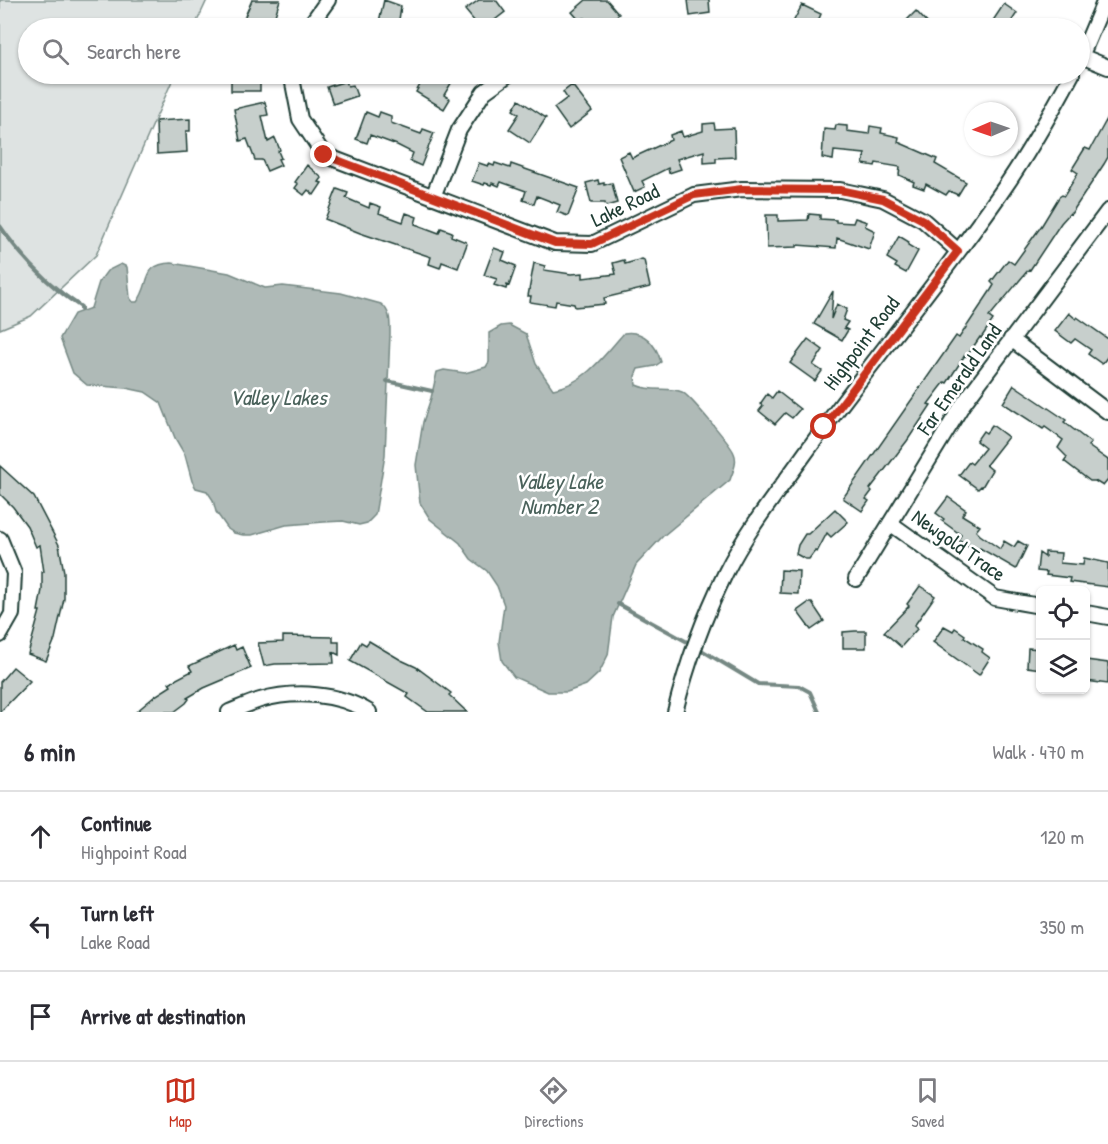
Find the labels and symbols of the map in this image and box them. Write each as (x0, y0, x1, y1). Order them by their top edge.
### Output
north arrow (964, 102, 1018, 156)
route end (310, 141, 336, 167)
street label: Lake Road (586, 176, 664, 234)
street label: Highpoint Road (816, 290, 906, 396)
street label: Far Emerald Land (909, 318, 1008, 441)
water label: Valley Lakes (230, 382, 329, 412)
route start (810, 413, 836, 439)
water label: Valley Lake Number 2 (515, 466, 604, 521)
street label: Newgold Trace (906, 502, 1012, 588)

